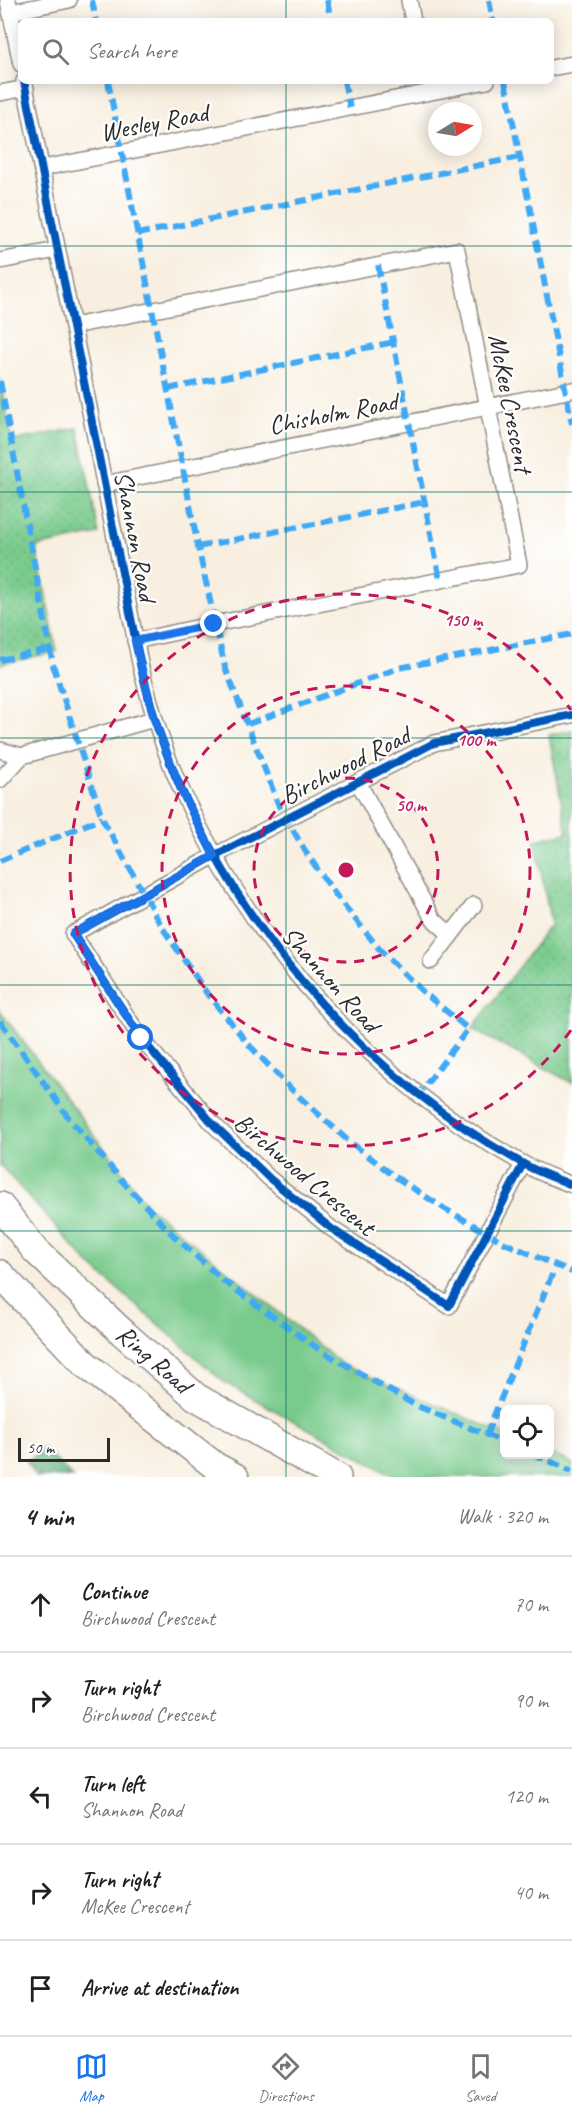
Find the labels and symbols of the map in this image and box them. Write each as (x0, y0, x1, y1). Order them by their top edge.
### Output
street label: Wesley Road (98, 95, 214, 149)
north arrow (428, 102, 482, 156)
street label: McKee Crescent (481, 331, 541, 478)
street label: Chisholm Road (266, 384, 404, 442)
street label: Shannon Road (107, 468, 165, 608)
text: 150 m (444, 609, 484, 631)
route end (200, 610, 226, 636)
street label: Birchwood Road (275, 717, 419, 812)
text: 100 m (457, 729, 497, 751)
text: 50 m (396, 794, 428, 816)
centre of rings (336, 860, 356, 880)
street label: Shannon Road (274, 919, 389, 1042)
route start (127, 1024, 153, 1050)
street label: Birchwood Crescent (227, 1106, 384, 1245)
street label: Ring Road (109, 1318, 201, 1404)
scale bar (18, 1435, 110, 1462)

